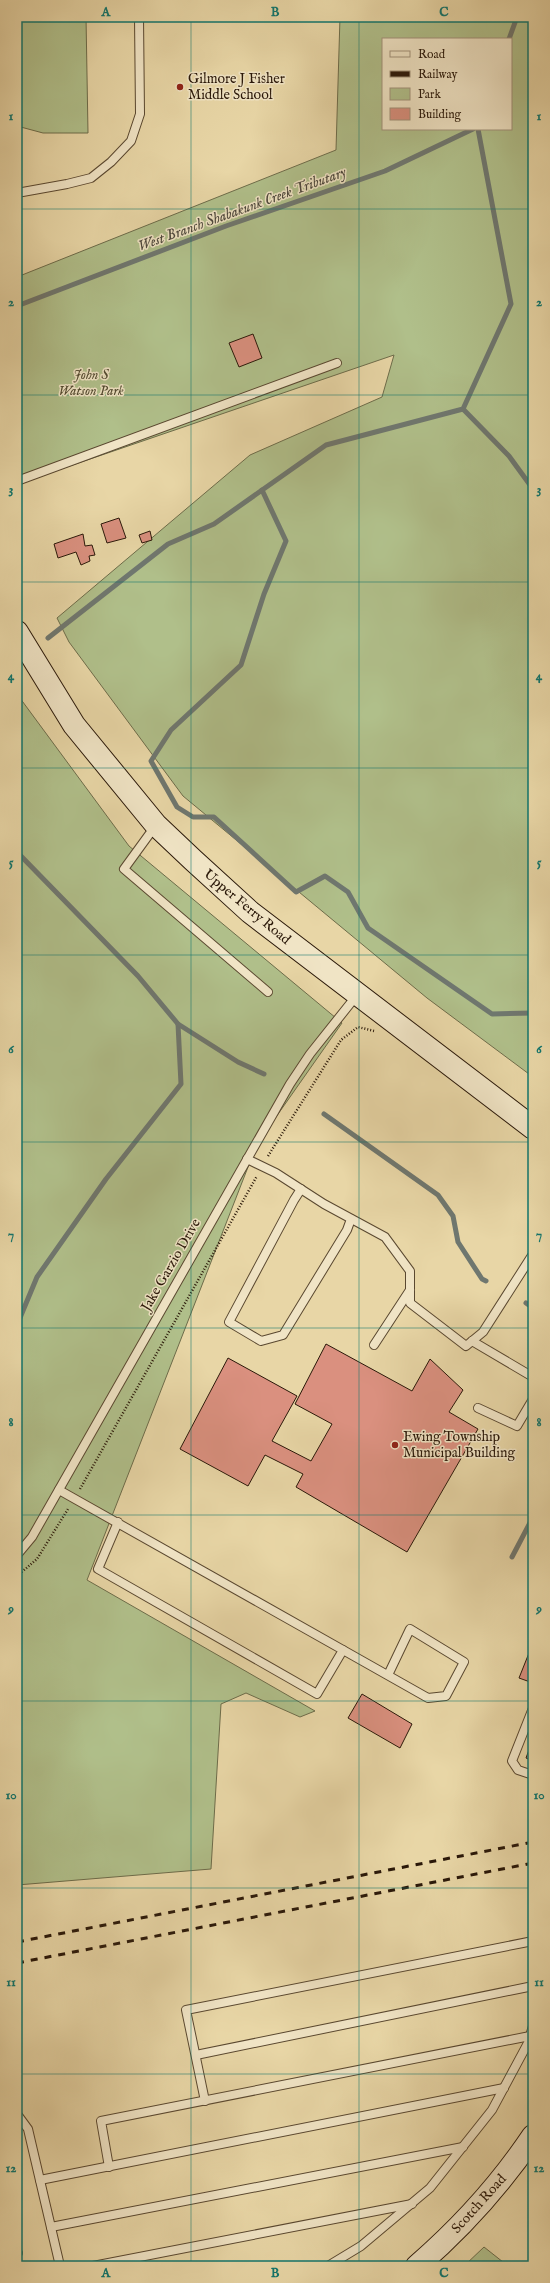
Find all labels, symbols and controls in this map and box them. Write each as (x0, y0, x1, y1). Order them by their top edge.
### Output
text: A (101, 4, 112, 21)
text: B (271, 4, 280, 21)
text: C (439, 4, 449, 21)
legend (382, 38, 512, 130)
text: Road (418, 47, 446, 62)
text: Railway (418, 67, 457, 82)
place label: Gilmore J Fisher Middle School (188, 70, 285, 104)
marker: Gilmore J Fisher Middle School (175, 82, 185, 92)
text: Park (418, 87, 441, 102)
text: Building (418, 107, 462, 122)
text: 1 (9, 108, 14, 125)
text: 1 (537, 108, 542, 125)
water label: West Branch Shabakunk Creek Tributary (135, 162, 349, 256)
text: 2 (8, 294, 14, 311)
text: 2 (536, 294, 542, 311)
park label: John S Watson Park (58, 366, 124, 400)
text: 3 (9, 481, 14, 498)
text: 3 (537, 481, 542, 498)
text: 4 (8, 668, 15, 685)
text: 4 (536, 668, 543, 685)
text: 5 (9, 854, 14, 871)
text: 5 (537, 854, 542, 871)
street label: Upper Ferry Road (200, 865, 295, 949)
text: 6 (8, 1041, 14, 1058)
text: 6 (536, 1041, 542, 1058)
street label: Jake Garzio Drive (136, 1215, 205, 1316)
text: 7 (8, 1227, 14, 1244)
text: 7 (536, 1227, 542, 1244)
text: 8 (8, 1414, 14, 1431)
text: 8 (536, 1414, 542, 1431)
place label: Ewing Township Municipal Building (403, 1428, 515, 1462)
marker: Ewing Township Municipal Building (390, 1440, 400, 1450)
text: 9 (7, 1601, 14, 1618)
text: 9 (535, 1601, 542, 1618)
text: 10 (5, 1787, 17, 1804)
text: 10 (533, 1787, 545, 1804)
text: 11 (6, 1974, 16, 1991)
text: 11 (534, 1974, 544, 1991)
text: 12 (6, 2160, 16, 2177)
text: 12 (534, 2160, 544, 2177)
street label: Scotch Road (448, 2170, 511, 2237)
text: A (101, 2265, 112, 2282)
text: B (271, 2265, 280, 2282)
text: C (439, 2265, 449, 2282)

